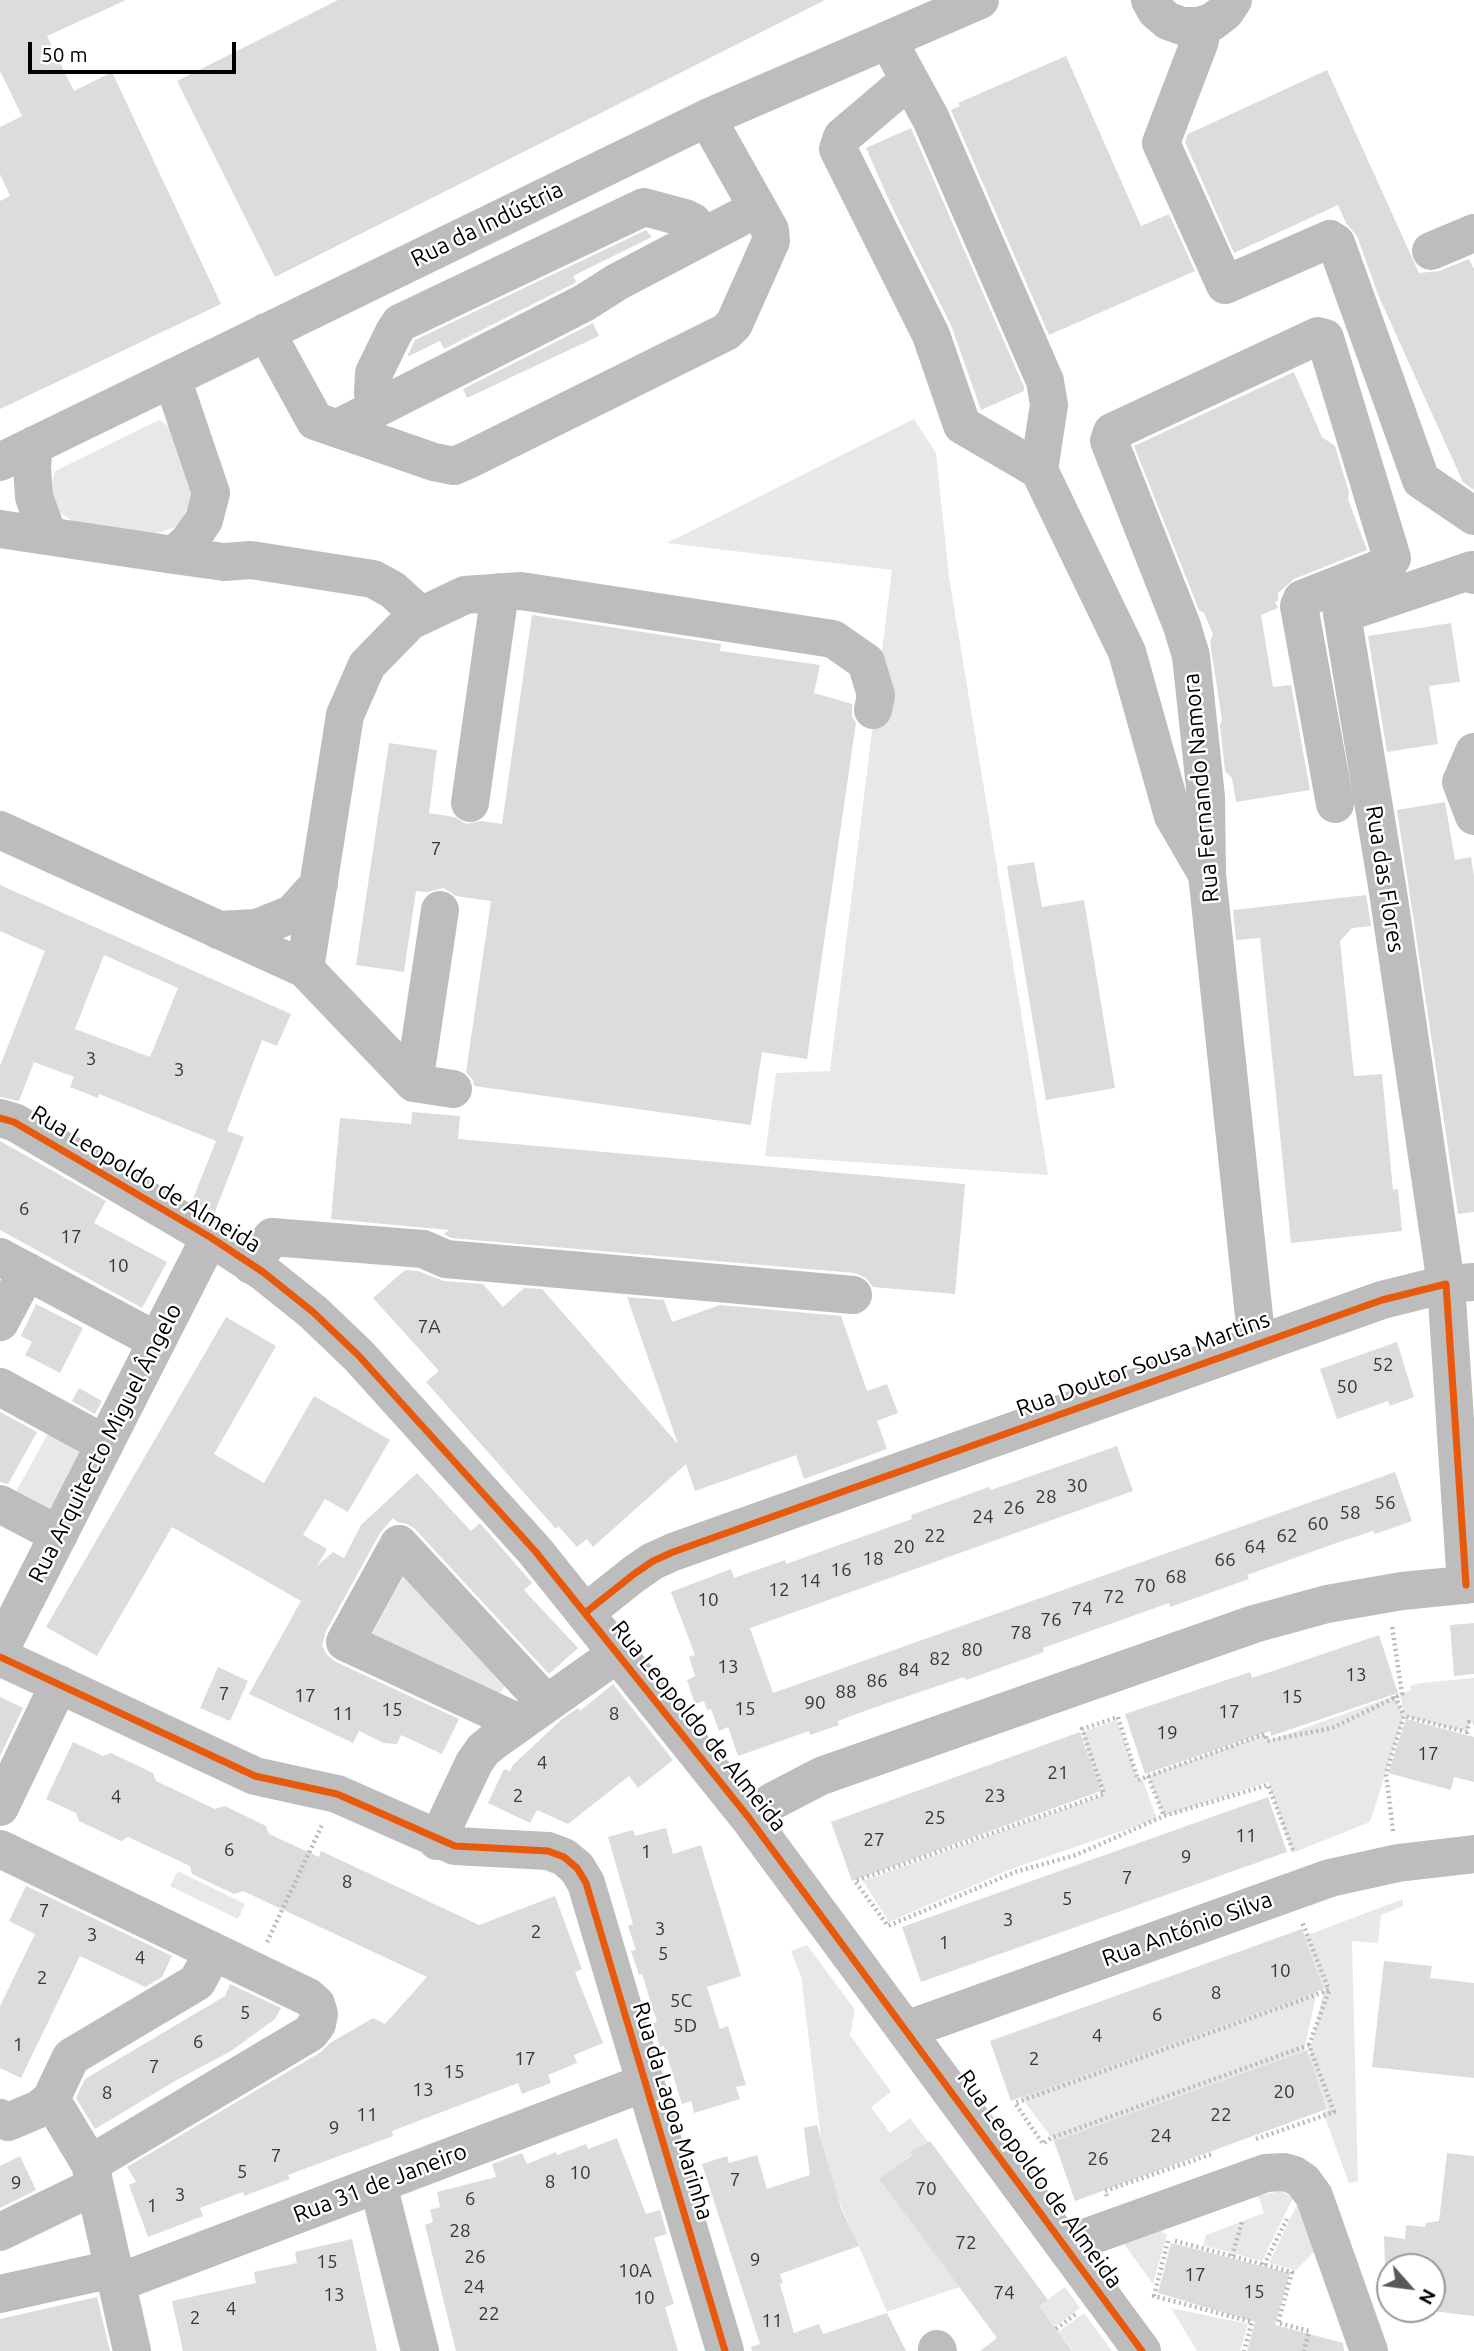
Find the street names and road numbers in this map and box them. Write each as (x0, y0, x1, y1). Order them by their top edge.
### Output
street label: Rua da Indústria (406, 175, 568, 273)
street label: Rua Fernando Namora (1177, 672, 1225, 904)
street label: Rua das Flores (1360, 804, 1410, 954)
street label: Rua Leopoldo de Almeida (26, 1099, 266, 1259)
street label: Rua Arquitecto Miguel Ângelo (22, 1299, 188, 1587)
street label: Rua Doutor Sousa Martins (1012, 1305, 1274, 1423)
street label: Rua Leopoldo de Almeida (605, 1615, 793, 1837)
street label: Rua António Silva (1098, 1885, 1276, 1973)
street label: Rua da Lagoa Marinha (627, 1999, 719, 2223)
street label: Rua Leopoldo de Almeida (951, 2064, 1129, 2294)
street label: Rua 31 de Janeiro (289, 2137, 471, 2229)

